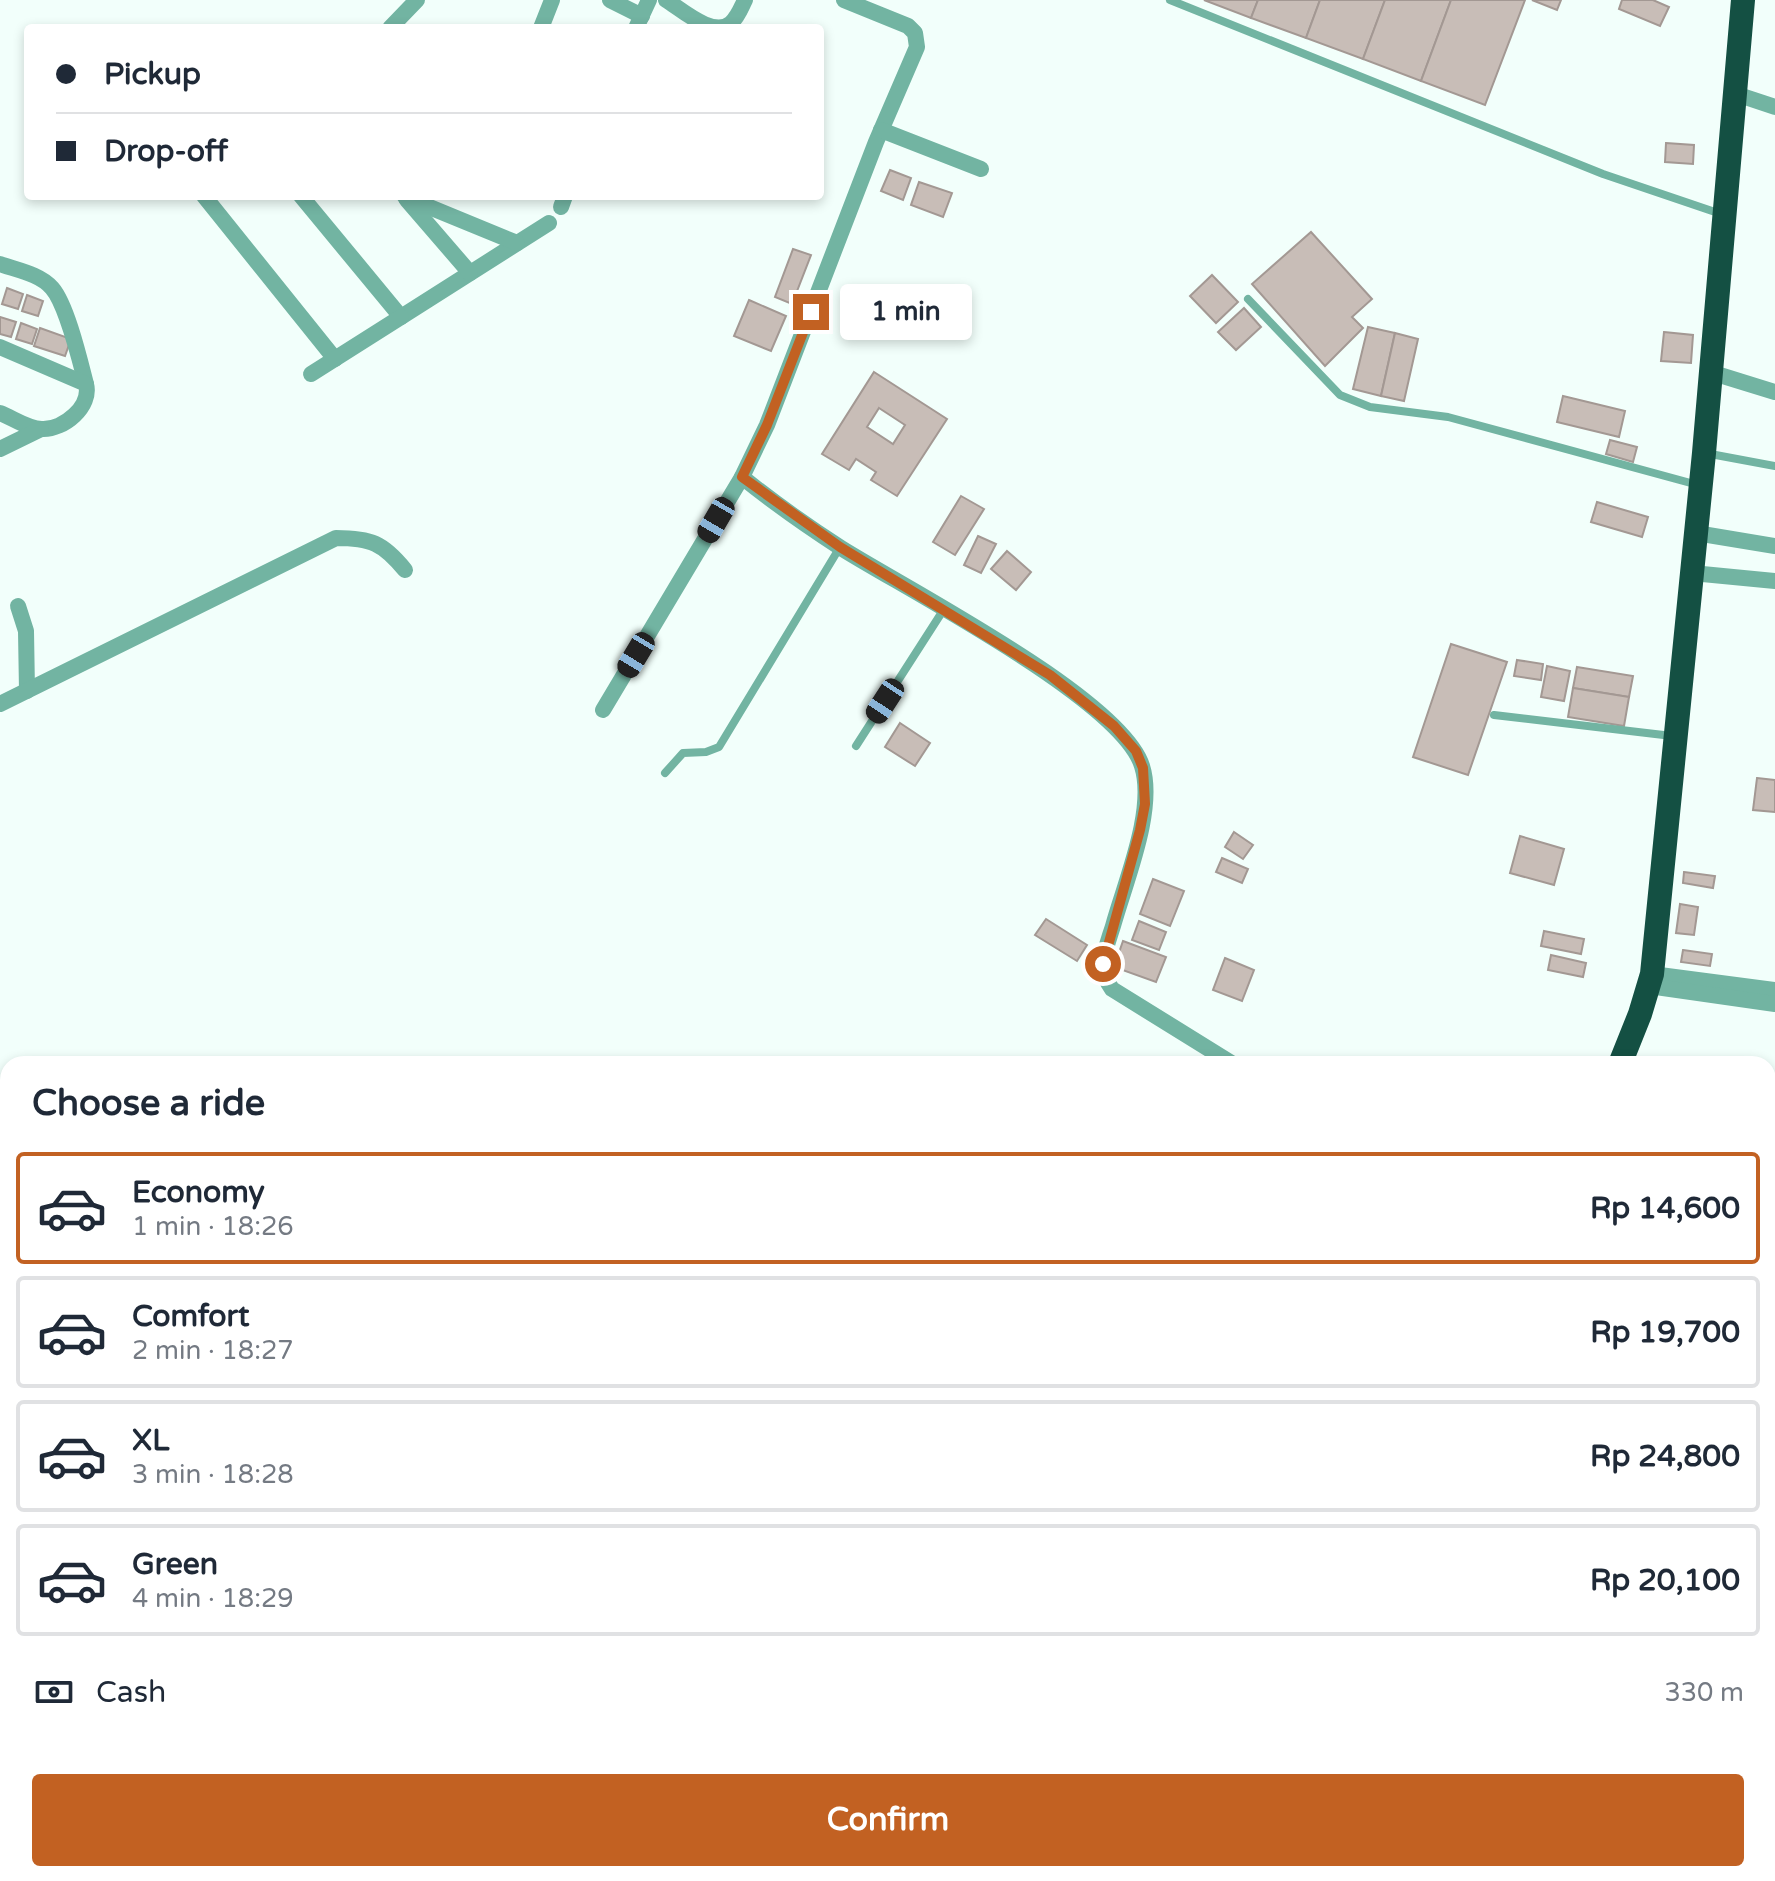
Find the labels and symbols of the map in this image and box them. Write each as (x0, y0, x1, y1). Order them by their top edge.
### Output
callout: 1 min (839, 284, 971, 340)
route end (793, 294, 829, 330)
car (694, 493, 738, 547)
car (613, 628, 659, 682)
car (862, 674, 908, 728)
route start (1085, 946, 1121, 982)

